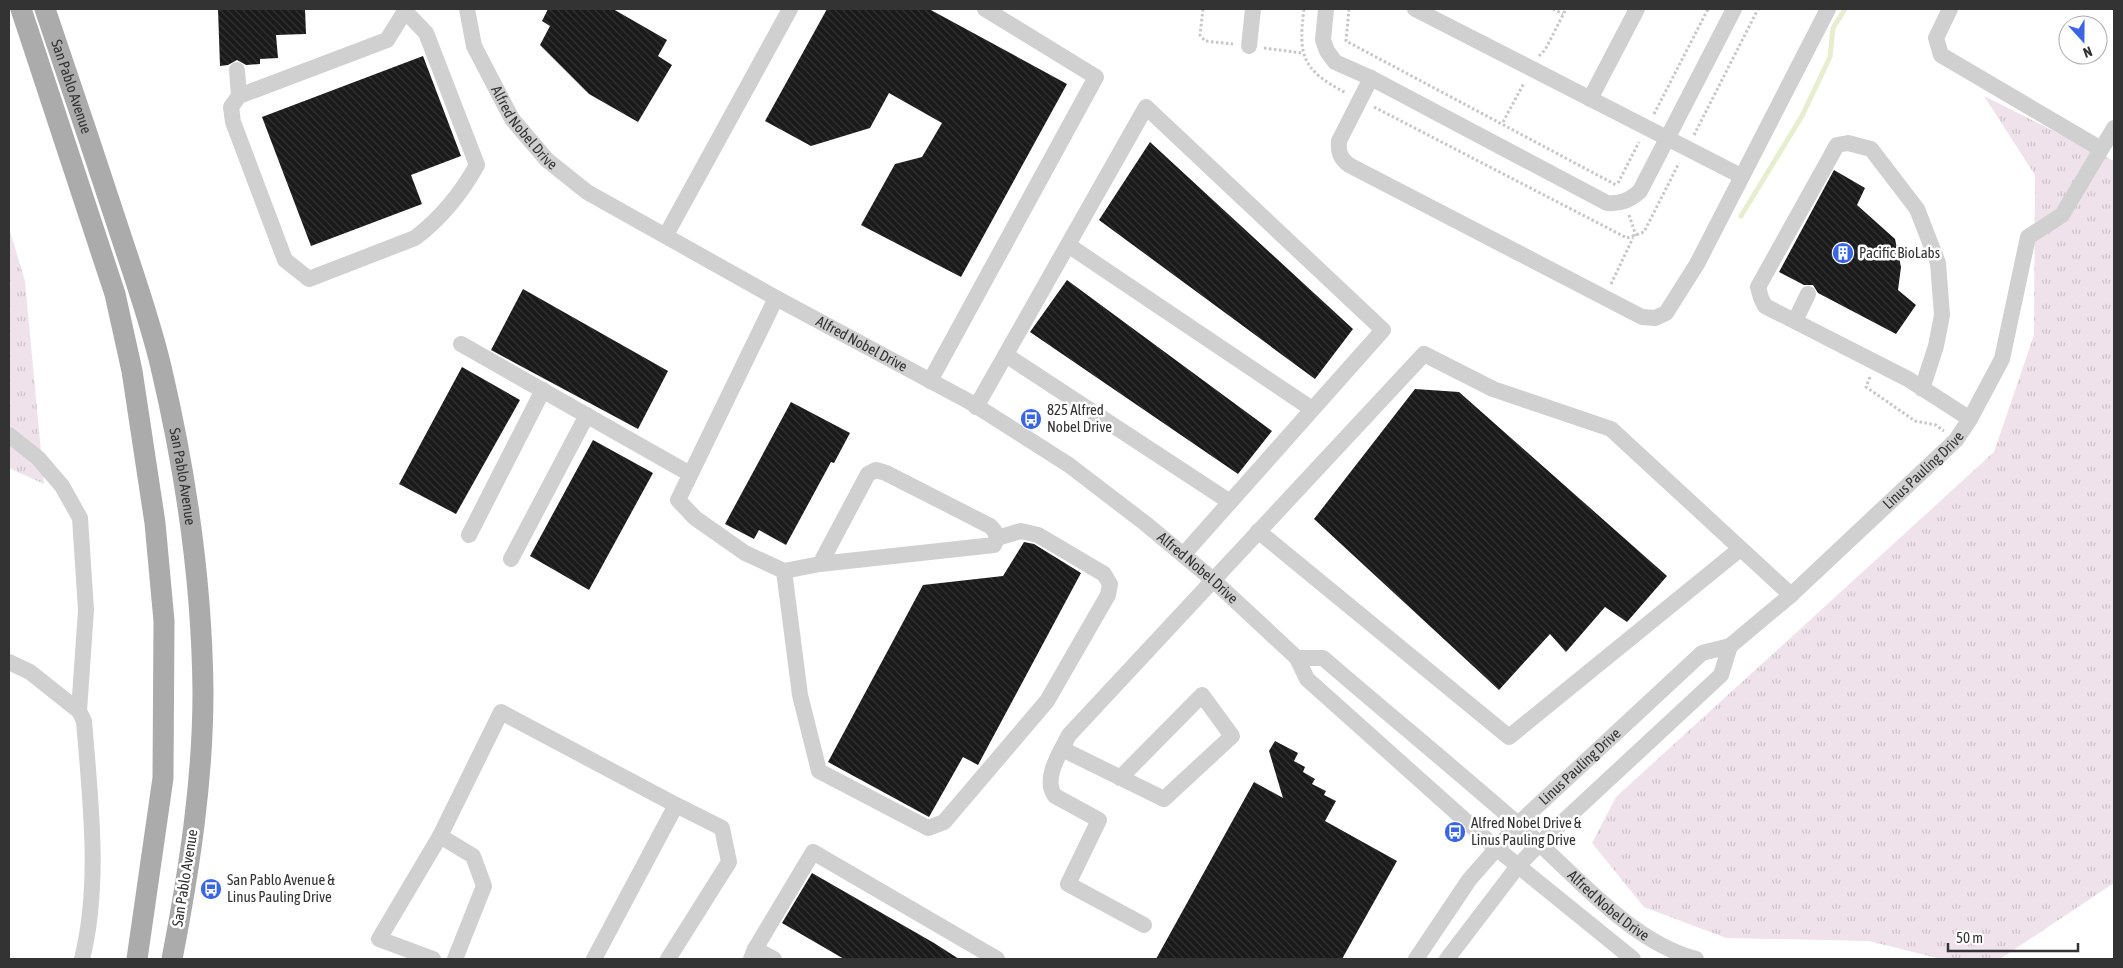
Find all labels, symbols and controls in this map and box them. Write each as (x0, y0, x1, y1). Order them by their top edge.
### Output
north arrow (2058, 15, 2108, 65)
street label: San Pablo Avenue (48, 37, 96, 136)
text: N (2081, 43, 2094, 61)
street label: Alfred Nobel Drive (488, 83, 561, 173)
building icon: Pacific BioLabs (1831, 241, 1855, 265)
place label: Pacific BioLabs (1859, 244, 1940, 261)
street label: Alfred Nobel Drive (813, 312, 911, 375)
place label: 825 Alfred Nobel Drive (1047, 401, 1112, 435)
bus stop icon: 825 Alfred Nobel Drive (1019, 407, 1043, 431)
street label: San Pablo Avenue (166, 426, 199, 526)
street label: Linus Pauling Drive (1879, 428, 1967, 512)
street label: Alfred Nobel Drive (1154, 528, 1242, 607)
street label: Linus Pauling Drive (1535, 724, 1624, 808)
place label: Alfred Nobel Drive & Linus Pauling Drive (1471, 814, 1582, 848)
bus stop icon: Alfred Nobel Drive & Linus Pauling Drive (1443, 820, 1467, 844)
street label: San Pablo Avenue (168, 828, 201, 928)
street label: Alfred Nobel Drive (1564, 866, 1653, 944)
place label: San Pablo Avenue & Linus Pauling Drive (227, 871, 335, 905)
bus stop icon: San Pablo Avenue & Linus Pauling Drive (199, 877, 223, 901)
scale bar (1948, 920, 2078, 952)
text: 50 m (1956, 929, 1983, 946)

